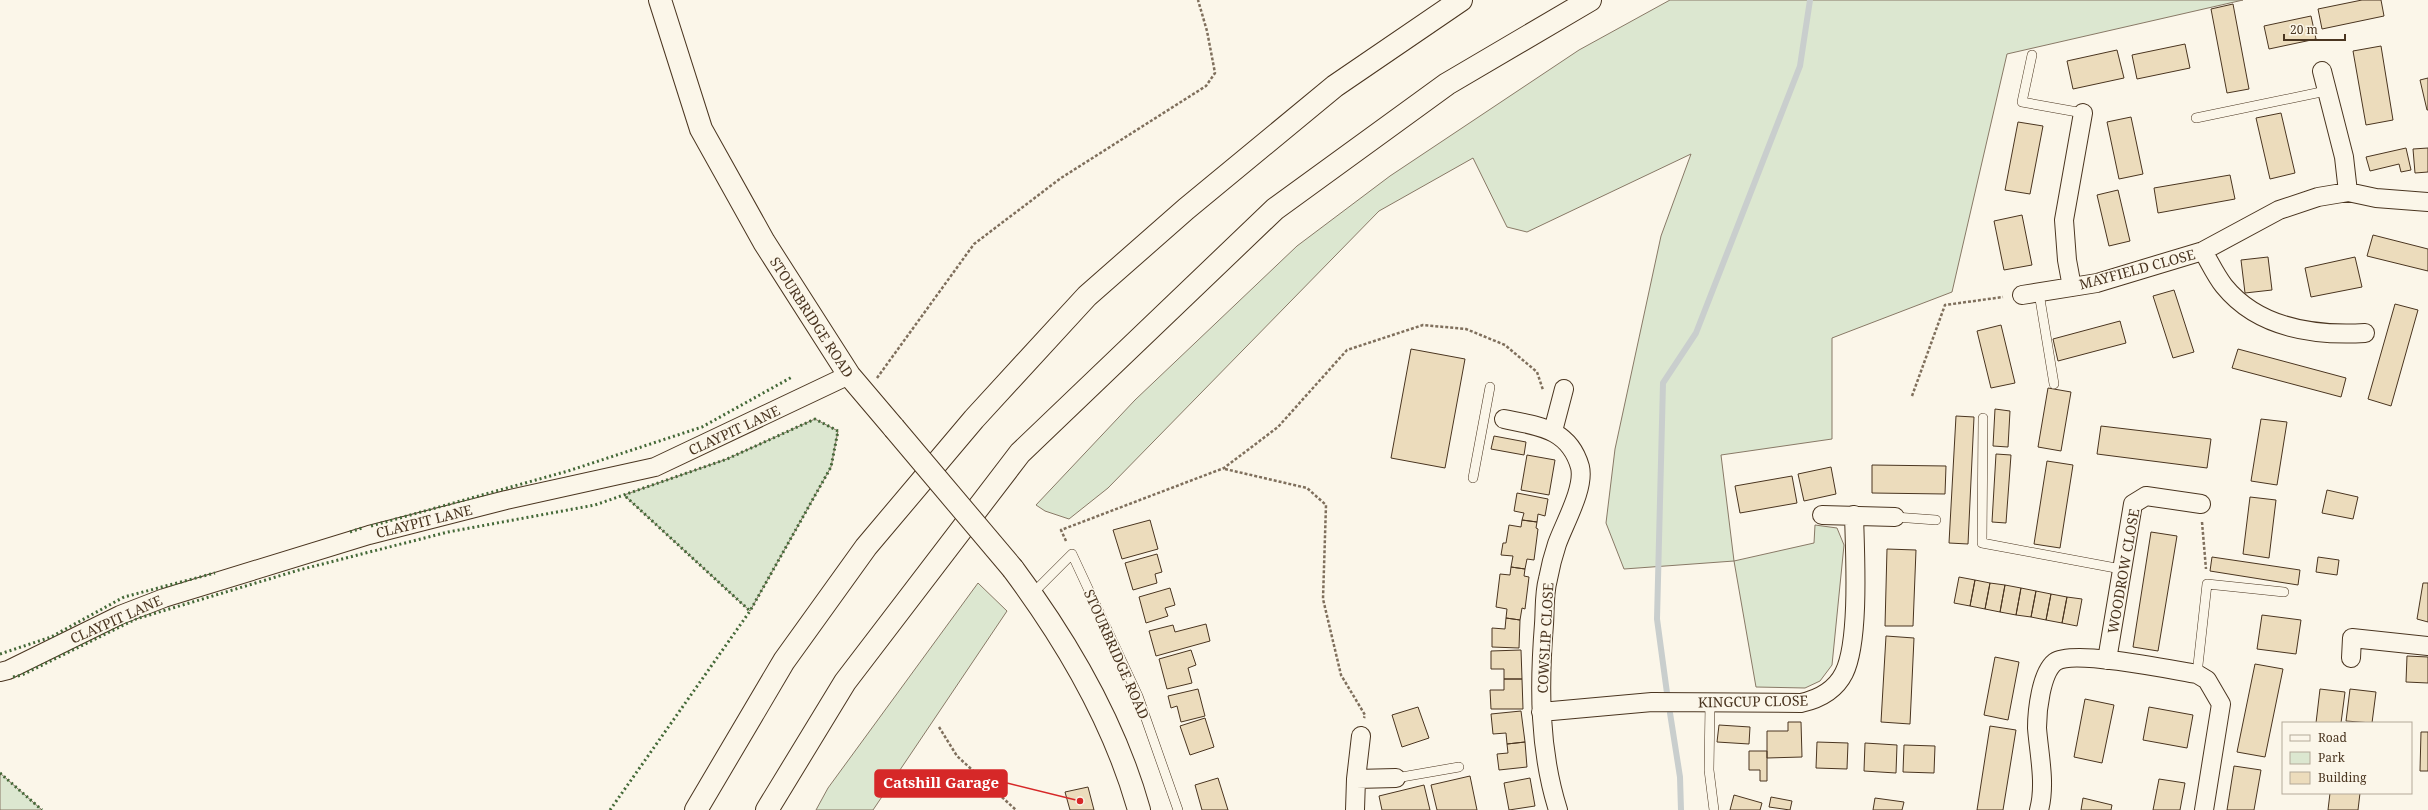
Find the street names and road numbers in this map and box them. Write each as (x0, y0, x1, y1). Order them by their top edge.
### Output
street label: MAYFIELD CLOSE (2077, 244, 2197, 294)
street label: STOURBRIDGE ROAD (766, 253, 858, 381)
street label: CLAYPIT LANE (685, 400, 783, 459)
street label: CLAYPIT LANE (374, 500, 474, 542)
street label: WOODROW CLOSE (2103, 507, 2143, 635)
street label: COWSLIP CLOSE (1533, 582, 1557, 694)
street label: STOURBRIDGE ROAD (1080, 586, 1154, 722)
street label: CLAYPIT LANE (67, 590, 165, 648)
street label: KINGCUP CLOSE (1698, 691, 1809, 711)

